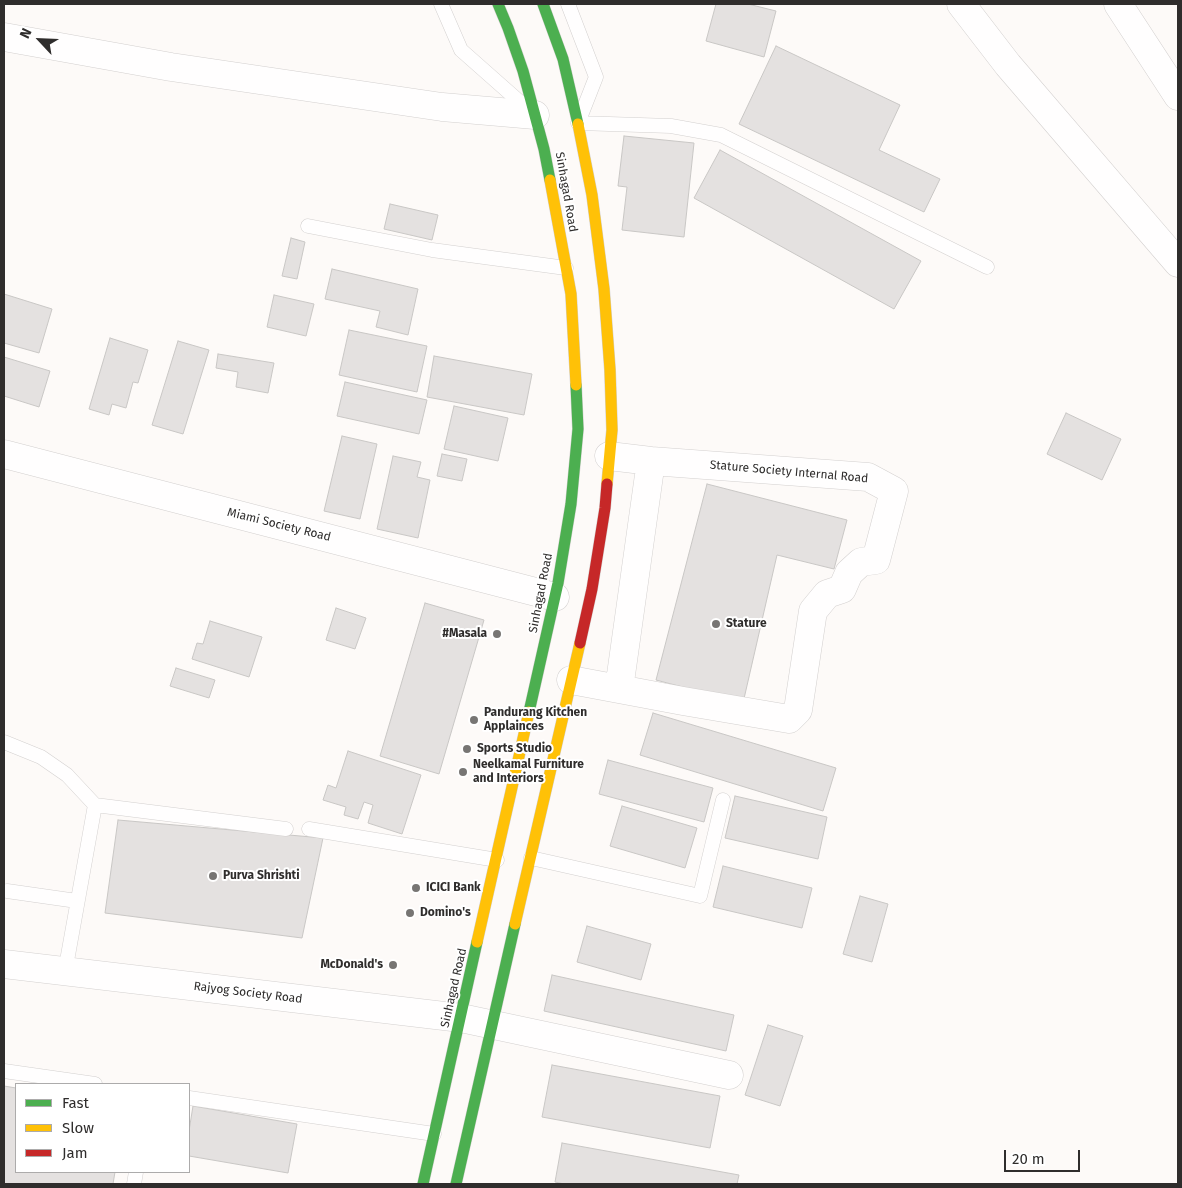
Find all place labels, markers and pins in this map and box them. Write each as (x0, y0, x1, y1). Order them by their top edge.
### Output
place label: Stature (726, 617, 766, 631)
marker: Stature (710, 618, 722, 630)
place label: #Masala (442, 627, 487, 641)
marker: #Masala (491, 628, 503, 640)
place label: Pandurang Kitchen Applainces (484, 706, 587, 734)
marker: Pandurang Kitchen Applainces (468, 714, 480, 726)
place label: Sports Studio (477, 742, 552, 756)
marker: Sports Studio (461, 743, 473, 755)
place label: Neelkamal Furniture and Interiors (473, 758, 584, 786)
marker: Neelkamal Furniture and Interiors (457, 766, 469, 778)
place label: Purva Shrishti (223, 869, 300, 883)
marker: Purva Shrishti (207, 870, 219, 882)
place label: ICICI Bank (426, 881, 481, 895)
marker: ICICI Bank (410, 882, 422, 894)
place label: Domino's (420, 906, 471, 920)
marker: Domino's (404, 907, 416, 919)
place label: McDonald's (320, 958, 383, 972)
marker: McDonald's (387, 959, 399, 971)

